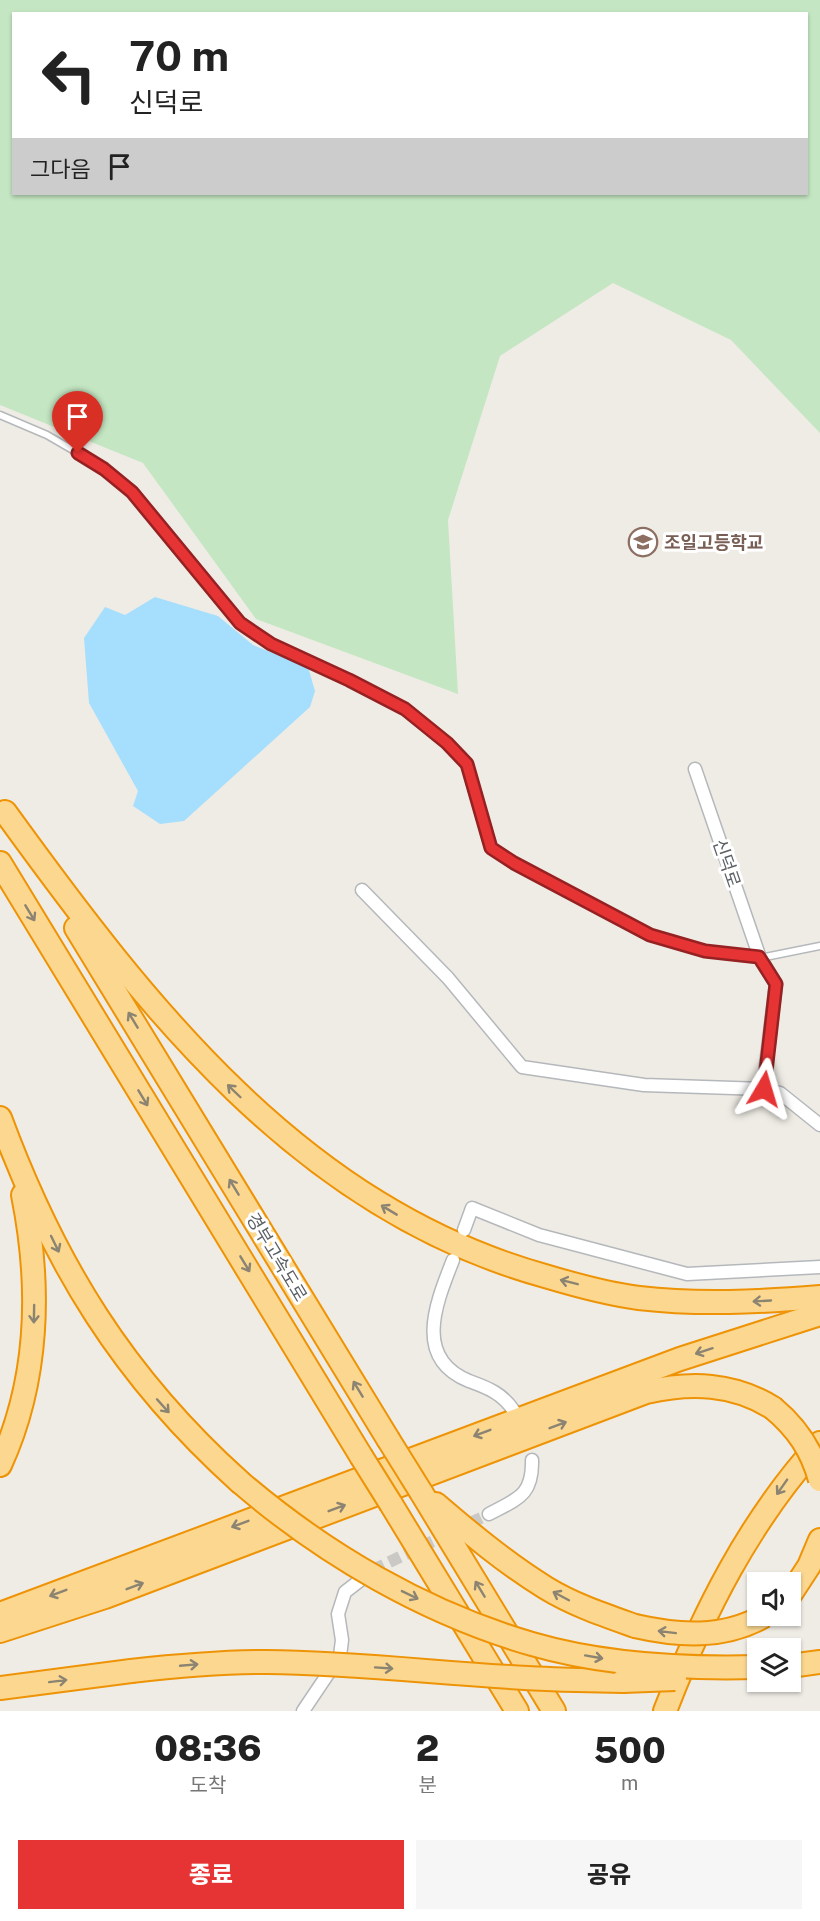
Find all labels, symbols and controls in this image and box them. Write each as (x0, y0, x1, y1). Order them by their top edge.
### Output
text: 70 m (129, 31, 229, 80)
icon: left (30, 36, 108, 114)
text: 신덕로 (129, 86, 204, 118)
icon: arrive (103, 150, 136, 183)
text: 그다음 (30, 156, 91, 182)
pin (52, 391, 103, 453)
icon: arrive (61, 400, 94, 433)
school or university icon: 조일고등학교 (627, 526, 659, 558)
place label: 조일고등학교 (664, 532, 763, 553)
street label: 신덕로 (709, 836, 745, 890)
one-way arrow (25, 904, 37, 921)
one-way arrow (126, 1012, 139, 1029)
position arrow (732, 1057, 796, 1121)
one-way arrow (227, 1084, 242, 1098)
one-way arrow (137, 1089, 149, 1106)
one-way arrow (228, 1179, 240, 1196)
one-way arrow (380, 1203, 397, 1216)
street label: 경부고속도로 (242, 1209, 312, 1305)
one-way arrow (49, 1235, 61, 1252)
one-way arrow (239, 1255, 251, 1272)
one-way arrow (559, 1276, 578, 1288)
one-way arrow (752, 1296, 772, 1307)
one-way arrow (28, 1304, 40, 1324)
one-way arrow (695, 1346, 714, 1357)
one-way arrow (351, 1381, 363, 1398)
one-way arrow (156, 1398, 170, 1413)
one-way arrow (549, 1418, 567, 1429)
one-way arrow (473, 1429, 492, 1440)
one-way arrow (776, 1479, 788, 1495)
one-way arrow (327, 1502, 345, 1513)
one-way arrow (232, 1519, 250, 1530)
map controls (747, 1572, 801, 1692)
button: sound (747, 1572, 801, 1626)
one-way arrow (125, 1579, 144, 1590)
one-way arrow (474, 1581, 486, 1598)
one-way arrow (49, 1588, 68, 1599)
one-way arrow (401, 1590, 419, 1602)
one-way arrow (553, 1590, 571, 1601)
one-way arrow (658, 1626, 678, 1637)
button: layers (747, 1638, 801, 1692)
one-way arrow (584, 1652, 604, 1663)
one-way arrow (179, 1659, 199, 1670)
one-way arrow (373, 1663, 393, 1674)
one-way arrow (48, 1675, 67, 1686)
text: 08:36 (154, 1727, 262, 1769)
text: 2 (416, 1727, 439, 1769)
text: 500 (594, 1729, 666, 1771)
text: m (621, 1771, 638, 1795)
text: 도착 (190, 1773, 226, 1797)
text: 분 (418, 1773, 437, 1797)
button: 종료 (18, 1840, 404, 1909)
button: 공유 (416, 1840, 802, 1909)

